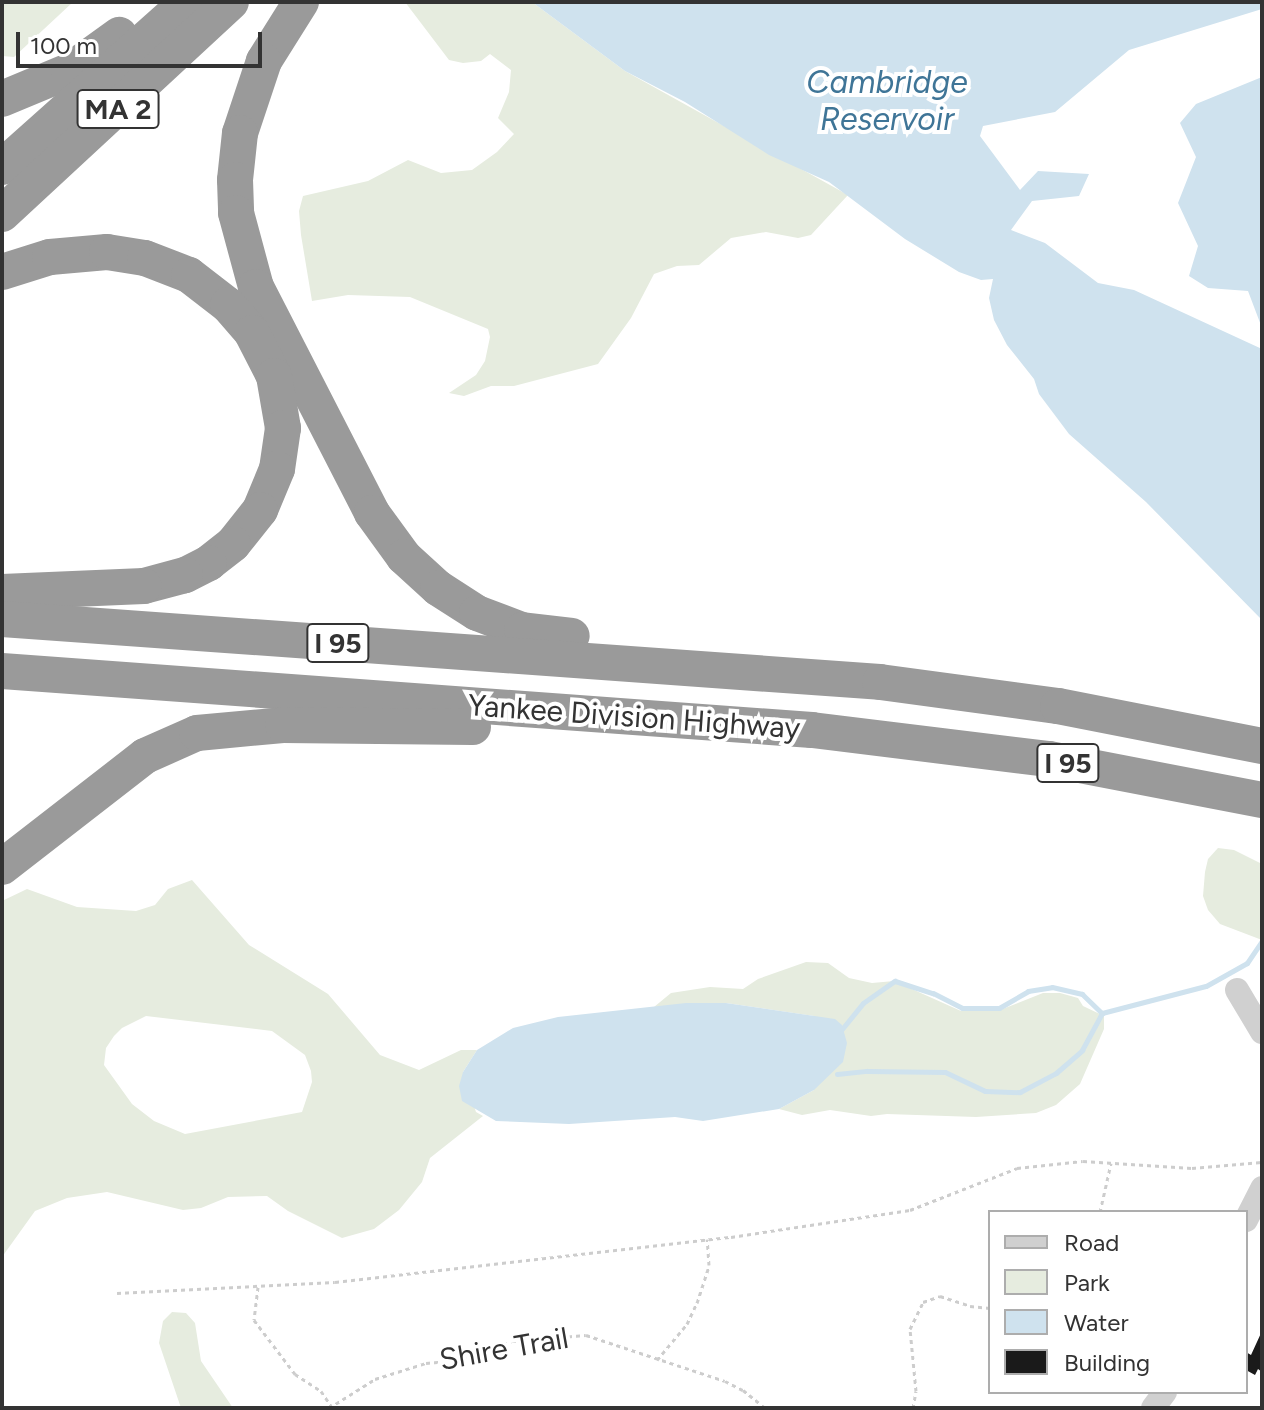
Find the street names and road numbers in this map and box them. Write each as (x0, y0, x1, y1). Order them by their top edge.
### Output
road number: MA 2 (76, 85, 160, 133)
road number: I 95 (306, 619, 370, 667)
street label: Yankee Division Highway (467, 687, 801, 747)
road number: I 95 (1036, 739, 1100, 787)
street label: Shire Trail (437, 1320, 571, 1378)

